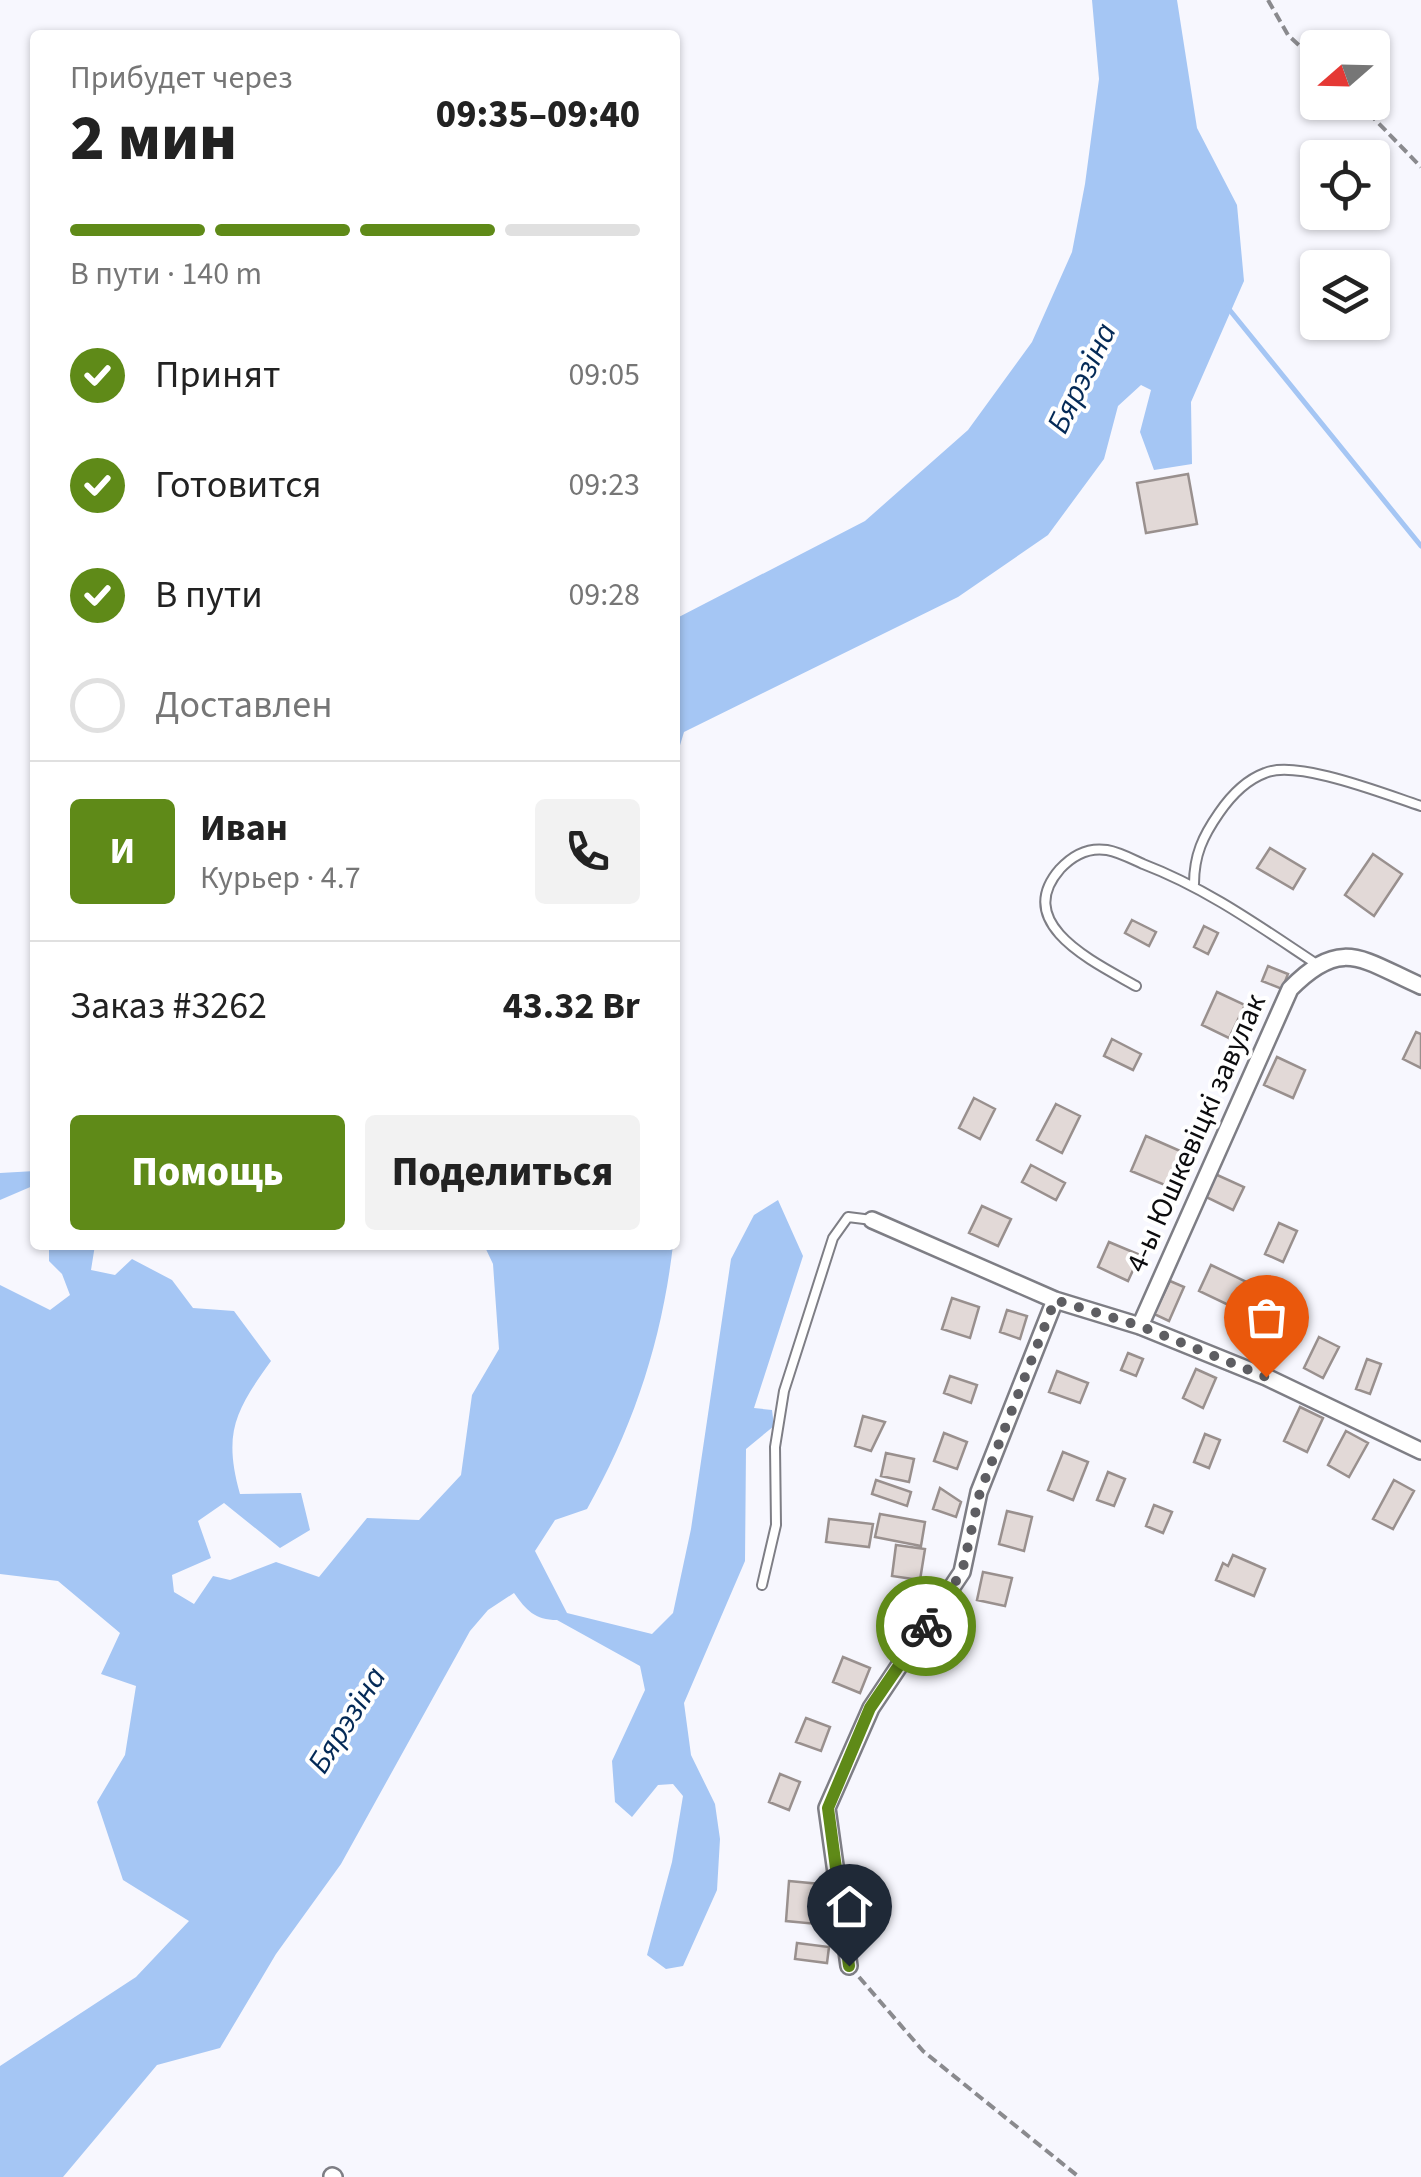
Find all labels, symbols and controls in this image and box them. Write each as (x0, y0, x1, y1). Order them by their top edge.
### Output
north arrow (1300, 30, 1390, 120)
map controls (1300, 30, 1390, 340)
text: Прибудет через (70, 55, 293, 101)
text: 09:35–09:40 (436, 88, 640, 142)
text: 2 мин (70, 92, 237, 185)
button: locate (1300, 140, 1390, 230)
button: layers (1300, 250, 1390, 340)
text: В пути · 140 m (70, 251, 262, 297)
water label: Бярэзіна (1035, 315, 1129, 441)
icon: check (70, 348, 125, 403)
text: Принят (155, 348, 280, 402)
text: 09:05 (568, 352, 640, 398)
icon: check (70, 458, 125, 513)
text: Готовится (155, 458, 322, 512)
text: 09:23 (568, 462, 640, 508)
icon: check (70, 568, 125, 623)
text: В пути (155, 568, 263, 622)
text: 09:28 (568, 572, 640, 618)
text: Доставлен (155, 678, 333, 732)
button: phone (535, 799, 640, 904)
text: Иван (200, 801, 288, 855)
text: И (110, 824, 135, 878)
text: Курьер · 4.7 (200, 855, 361, 901)
text: Заказ #3262 (70, 979, 267, 1033)
text: 43.32 Br (503, 979, 640, 1033)
street label: 4-ы Юшкевіцкі завулак (1115, 987, 1277, 1279)
button: Помощь (70, 1115, 345, 1230)
button: Поделиться (365, 1115, 640, 1230)
pin (1224, 1275, 1309, 1378)
icon: bag (1239, 1290, 1294, 1345)
courier (876, 1576, 976, 1676)
icon: bike (899, 1599, 954, 1654)
water label: Бярэзіна (296, 1658, 398, 1782)
pin (807, 1864, 892, 1967)
icon: home (822, 1879, 877, 1934)

